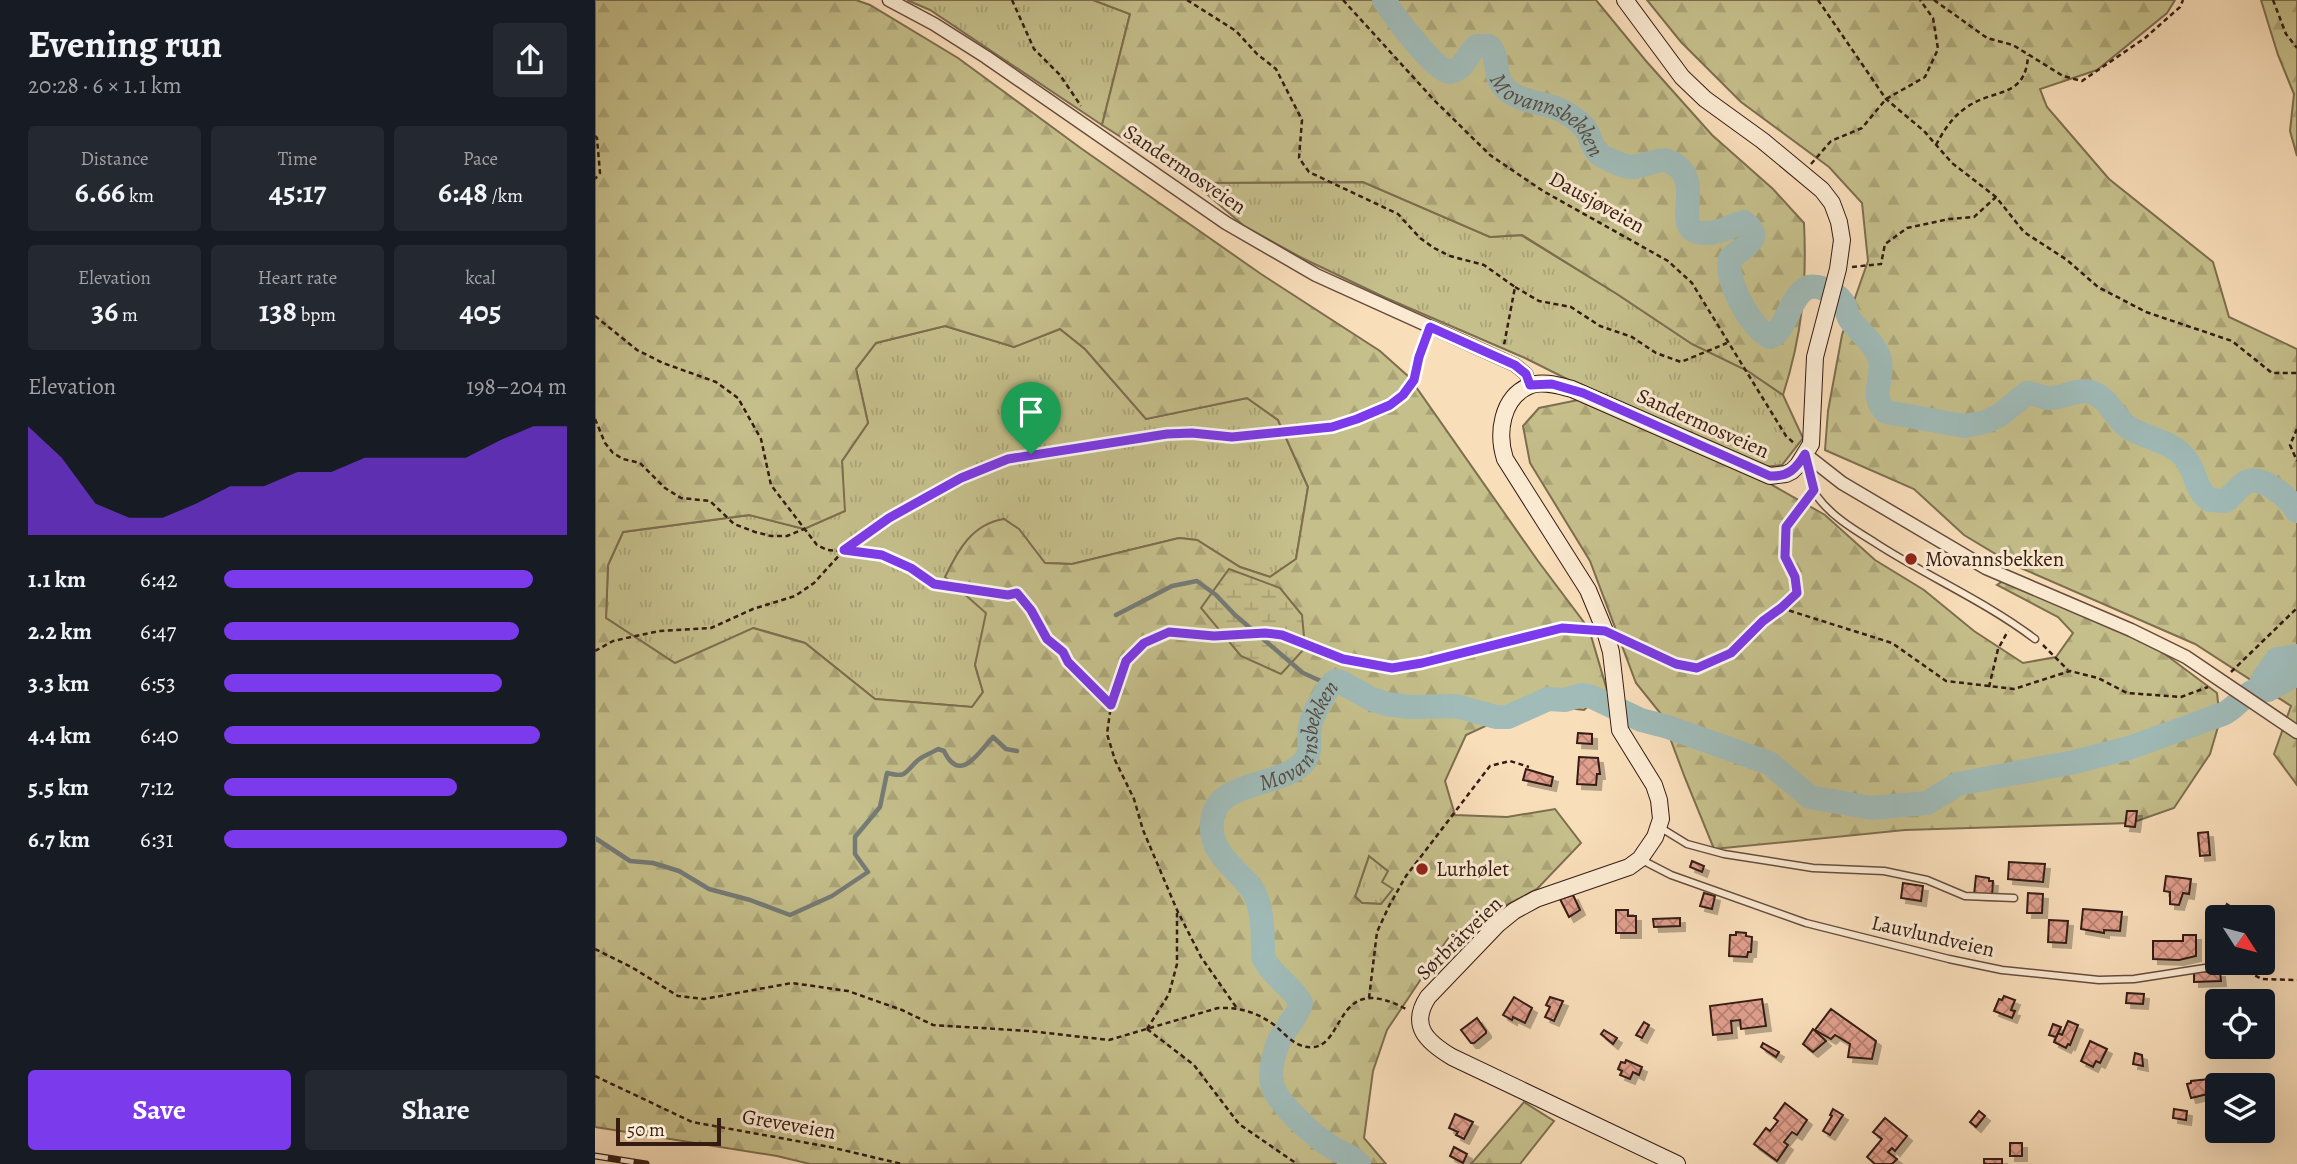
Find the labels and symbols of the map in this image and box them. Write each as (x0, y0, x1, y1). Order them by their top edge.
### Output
water label: Movannsbekken (1483, 67, 1611, 163)
street label: Sandermosveien (1118, 118, 1252, 220)
street label: Dausjøveien (1544, 164, 1650, 240)
street label: Sandermosveien (1632, 381, 1774, 465)
pin (1001, 382, 1061, 454)
place label: Movannsbekken (1925, 545, 2064, 573)
marker: Movannsbekken (1903, 551, 1919, 567)
water label: Movannsbekken (1255, 673, 1345, 798)
place label: Lurhølet (1436, 855, 1509, 883)
marker: Lurhølet (1414, 861, 1430, 877)
street label: Sørbråtveien (1410, 890, 1508, 986)
north arrow (2205, 905, 2275, 975)
street label: Lauvlundveien (1869, 908, 1997, 964)
street label: Greveveien (740, 1102, 838, 1146)
scale bar (616, 1115, 721, 1147)

